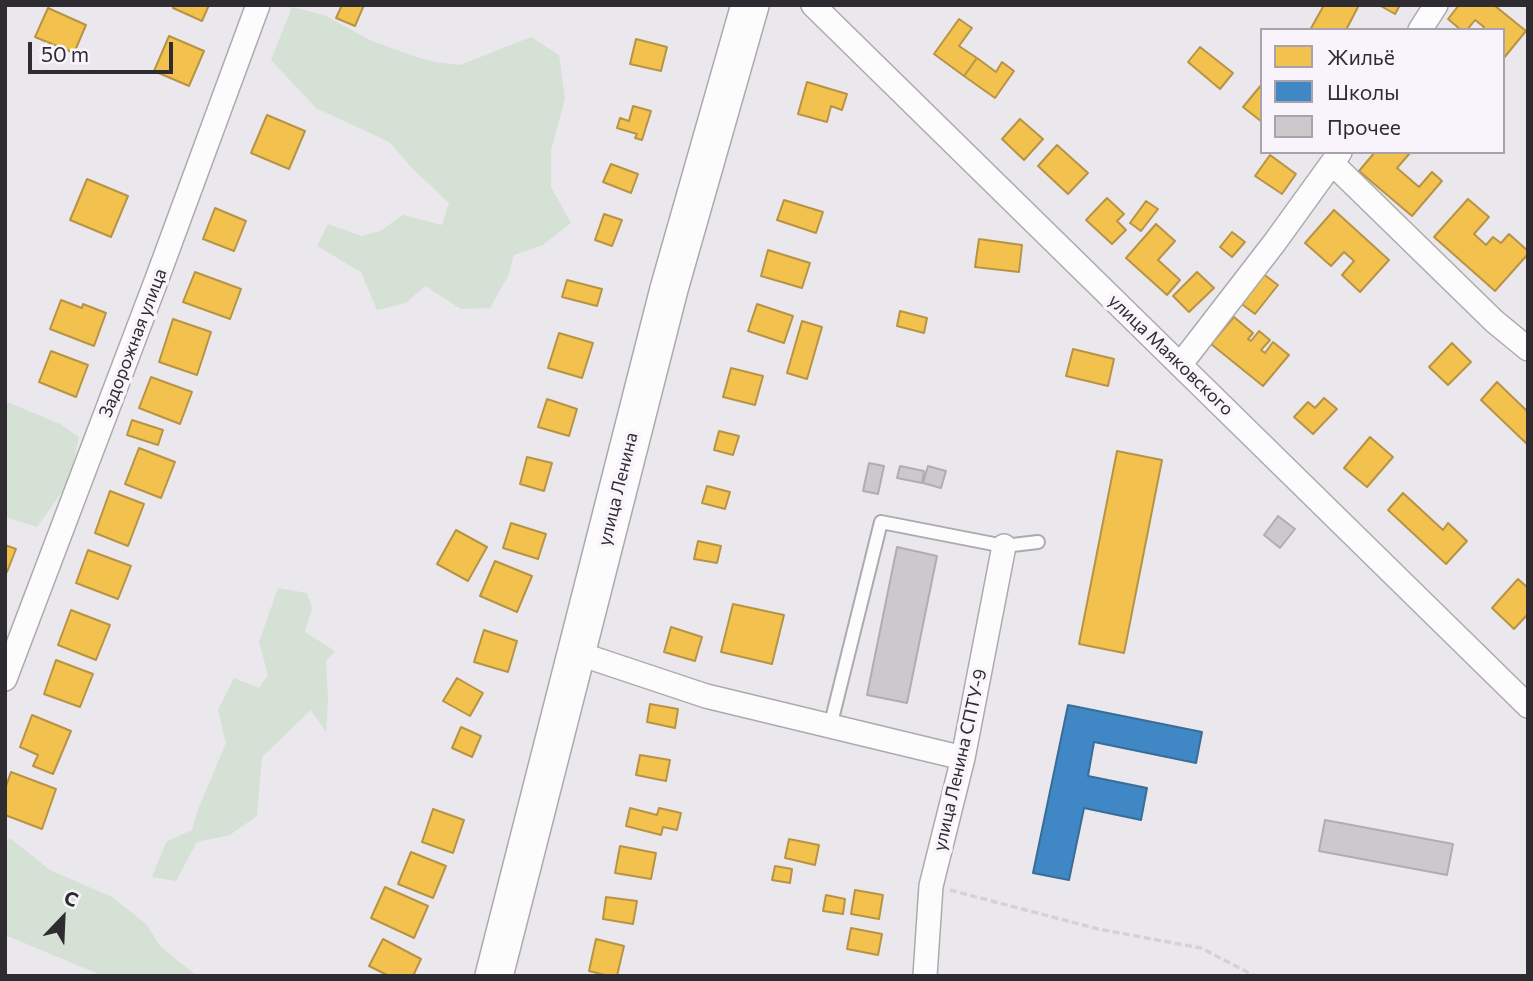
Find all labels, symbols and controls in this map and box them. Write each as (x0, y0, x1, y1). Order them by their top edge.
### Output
scale bar (32, 28, 177, 72)
legend (1260, 28, 1505, 154)
text: 50 m (41, 41, 89, 66)
text: Жильё (1327, 44, 1395, 69)
text: Школы (1327, 79, 1399, 104)
text: Прочее (1327, 114, 1401, 139)
street label: Задорожная улица (95, 265, 171, 421)
street label: улица Маяковского (1104, 290, 1238, 420)
street label: улица Ленина (594, 430, 642, 548)
street label: улица Ленина СПТУ-9 (929, 667, 991, 853)
north arrow (28, 883, 98, 953)
text: С (61, 885, 82, 911)

